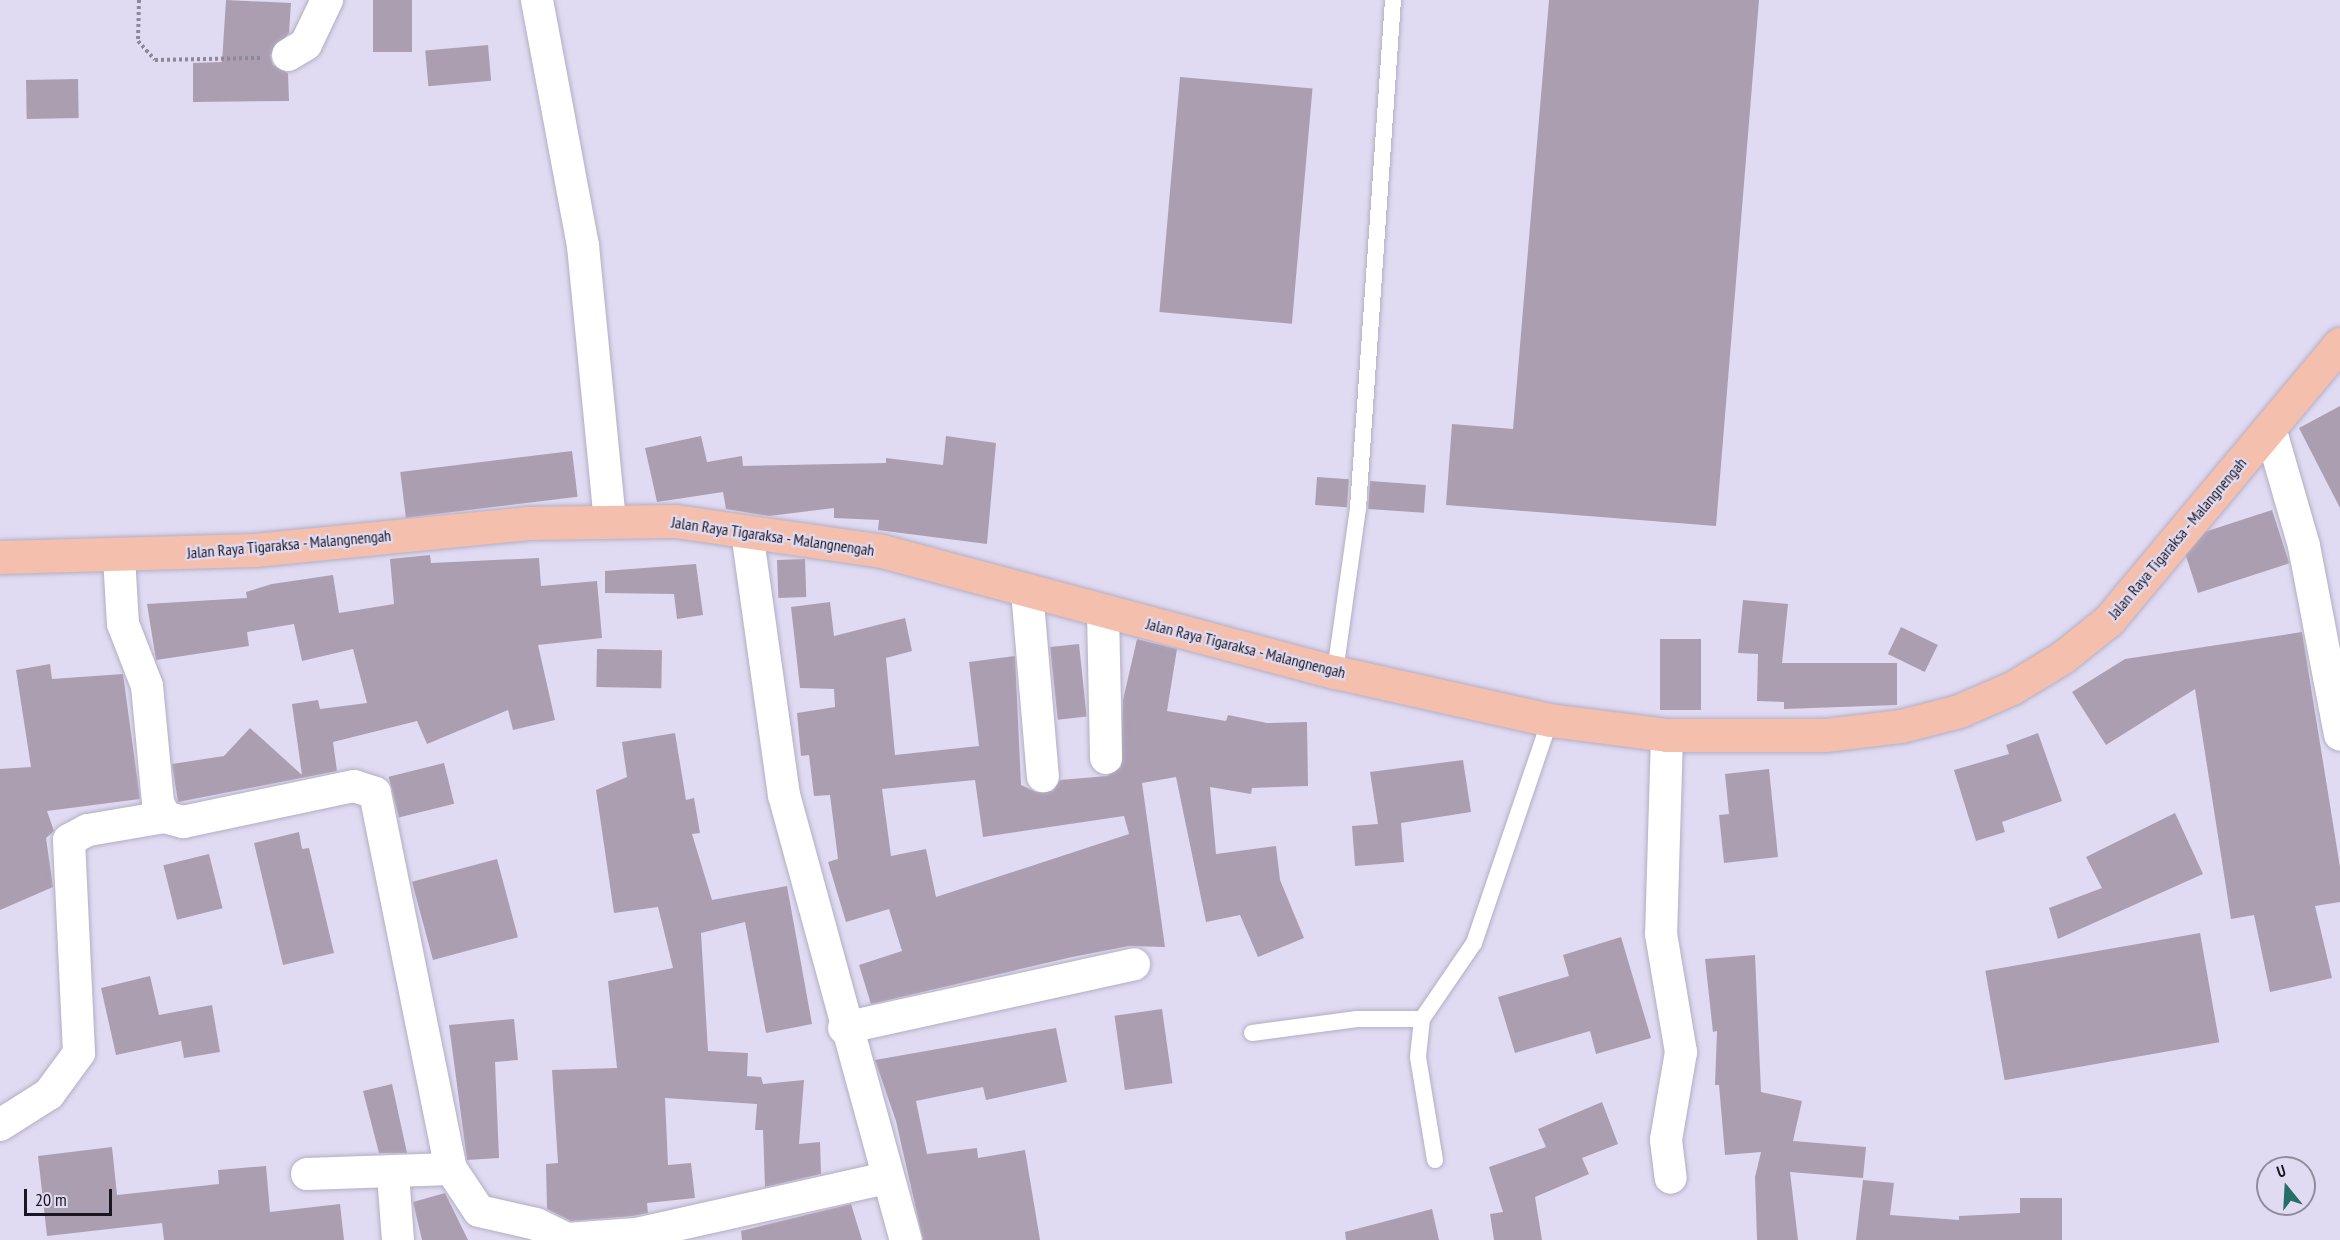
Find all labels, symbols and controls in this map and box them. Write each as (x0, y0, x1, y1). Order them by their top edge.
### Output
street label: Jalan Raya Tigaraksa - Malangnengah (2103, 453, 2251, 623)
street label: Jalan Raya Tigaraksa - Malangnengah (669, 512, 877, 560)
street label: Jalan Raya Tigaraksa - Malangnengah (185, 525, 393, 563)
street label: Jalan Raya Tigaraksa - Malangnengah (1143, 614, 1349, 682)
north arrow (2256, 1156, 2316, 1216)
text: U (2274, 1160, 2288, 1182)
scale bar (27, 1177, 116, 1215)
text: 20 m (35, 1188, 67, 1211)

